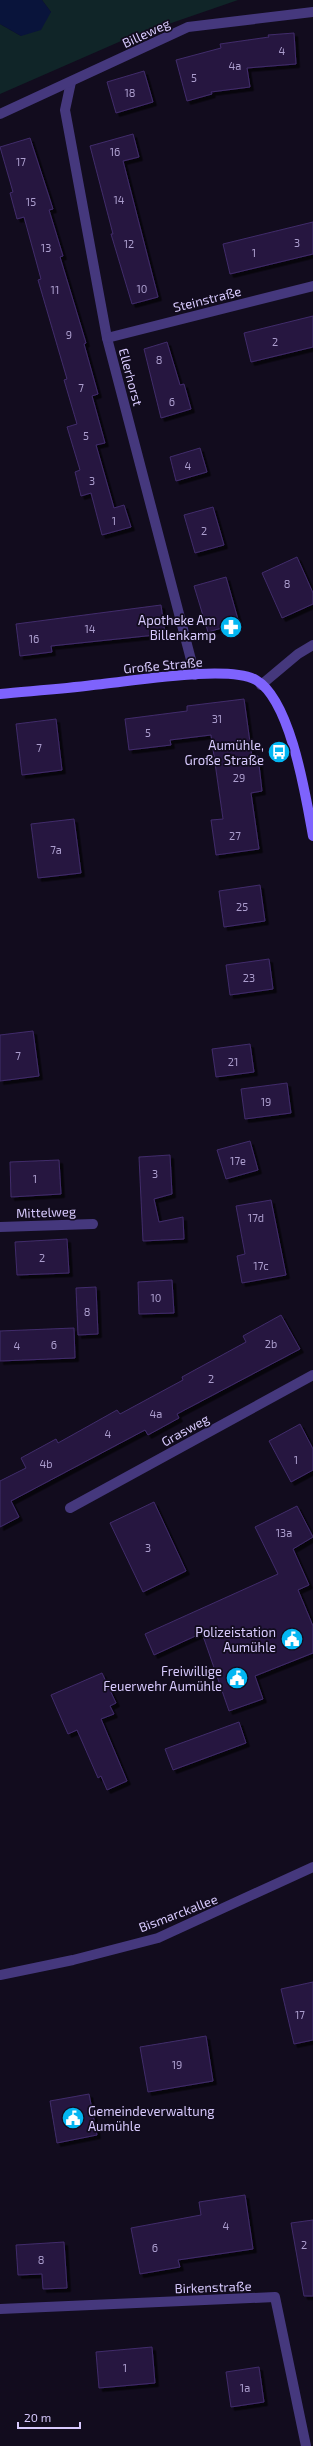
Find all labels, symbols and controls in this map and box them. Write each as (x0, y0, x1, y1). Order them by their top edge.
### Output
street label: Billeweg (120, 15, 172, 51)
house number: 4 (279, 44, 286, 57)
house number: 4a (229, 59, 241, 72)
house number: 5 (191, 71, 197, 84)
house number: 18 (124, 86, 136, 99)
house number: 16 (110, 145, 120, 158)
house number: 17 (16, 155, 26, 168)
house number: 14 (113, 193, 125, 206)
house number: 15 (26, 195, 36, 208)
house number: 3 (294, 236, 300, 249)
house number: 12 (124, 237, 134, 250)
house number: 13 (41, 241, 51, 254)
house number: 1 (252, 246, 256, 259)
house number: 10 (136, 282, 148, 295)
house number: 11 (51, 283, 59, 296)
street label: Steinstraße (171, 283, 243, 315)
house number: 9 (66, 328, 72, 341)
house number: 2 (272, 335, 278, 348)
street label: Ellerhorst (116, 346, 146, 408)
house number: 8 (156, 353, 162, 366)
house number: 7 (78, 381, 84, 394)
house number: 6 (169, 395, 175, 408)
house number: 5 (83, 429, 89, 442)
house number: 4 (185, 459, 192, 472)
house number: 3 (89, 474, 95, 487)
house number: 1 (112, 514, 116, 527)
house number: 2 (201, 524, 207, 537)
house number: 8 (284, 577, 290, 590)
place label: Apotheke Am Billenkamp (138, 612, 216, 643)
pharmacy icon: Apotheke Am Billenkamp (218, 614, 244, 640)
house number: 14 (84, 622, 96, 635)
house number: 16 (29, 632, 39, 645)
street label: Große Straße (123, 654, 203, 676)
house number: 31 (212, 712, 222, 725)
house number: 5 (145, 726, 151, 739)
place label: Aumühle, Große Straße (184, 737, 264, 768)
bus stop icon: Aumühle, Große Straße (266, 739, 292, 765)
house number: 7 (36, 741, 42, 754)
house number: 29 (233, 771, 245, 784)
house number: 27 (229, 829, 241, 842)
house number: 7a (50, 843, 62, 856)
house number: 25 (236, 900, 248, 913)
house number: 23 (243, 971, 255, 984)
house number: 7 (15, 1049, 21, 1062)
house number: 21 (228, 1055, 238, 1068)
house number: 19 (261, 1095, 271, 1108)
house number: 17e (230, 1154, 246, 1167)
house number: 3 (152, 1167, 158, 1180)
house number: 1 (33, 1172, 37, 1185)
street label: Mittelweg (16, 1203, 76, 1221)
house number: 17d (248, 1211, 264, 1224)
house number: 2 (39, 1251, 45, 1264)
house number: 17c (253, 1259, 269, 1272)
house number: 10 (150, 1291, 162, 1304)
house number: 8 (84, 1305, 90, 1318)
house number: 2b (265, 1337, 277, 1350)
house number: 6 (51, 1338, 57, 1351)
house number: 4 (14, 1339, 21, 1352)
house number: 2 (208, 1372, 214, 1385)
house number: 4a (150, 1407, 162, 1420)
street label: Grasweg (158, 1410, 212, 1450)
house number: 4 (105, 1427, 112, 1440)
house number: 1 (294, 1453, 298, 1466)
house number: 4b (39, 1457, 53, 1470)
house number: 13a (276, 1526, 292, 1539)
house number: 3 (145, 1541, 151, 1554)
place label: Polizeistation Aumühle (195, 1624, 276, 1655)
public building icon: Polizeistation Aumühle (279, 1626, 305, 1652)
place label: Freiwillige Feuerwehr Aumühle (103, 1663, 222, 1694)
public building icon: Freiwillige Feuerwehr Aumühle (224, 1665, 250, 1691)
street label: Bismarckallee (136, 1891, 220, 1935)
house number: 17 (295, 2008, 305, 2021)
house number: 19 (172, 2058, 182, 2071)
place label: Gemeindeverwaltung Aumühle (88, 2103, 214, 2134)
public building icon: Gemeindeverwaltung Aumühle (60, 2105, 86, 2131)
house number: 4 (223, 2219, 230, 2232)
house number: 2 (301, 2238, 307, 2251)
house number: 6 (152, 2241, 158, 2254)
house number: 8 (38, 2253, 44, 2266)
street label: Birkenstraße (174, 2278, 252, 2296)
house number: 1 (123, 2361, 127, 2374)
house number: 1a (240, 2381, 250, 2394)
scale bar (18, 2404, 80, 2430)
text: 20 m (24, 2410, 51, 2424)

